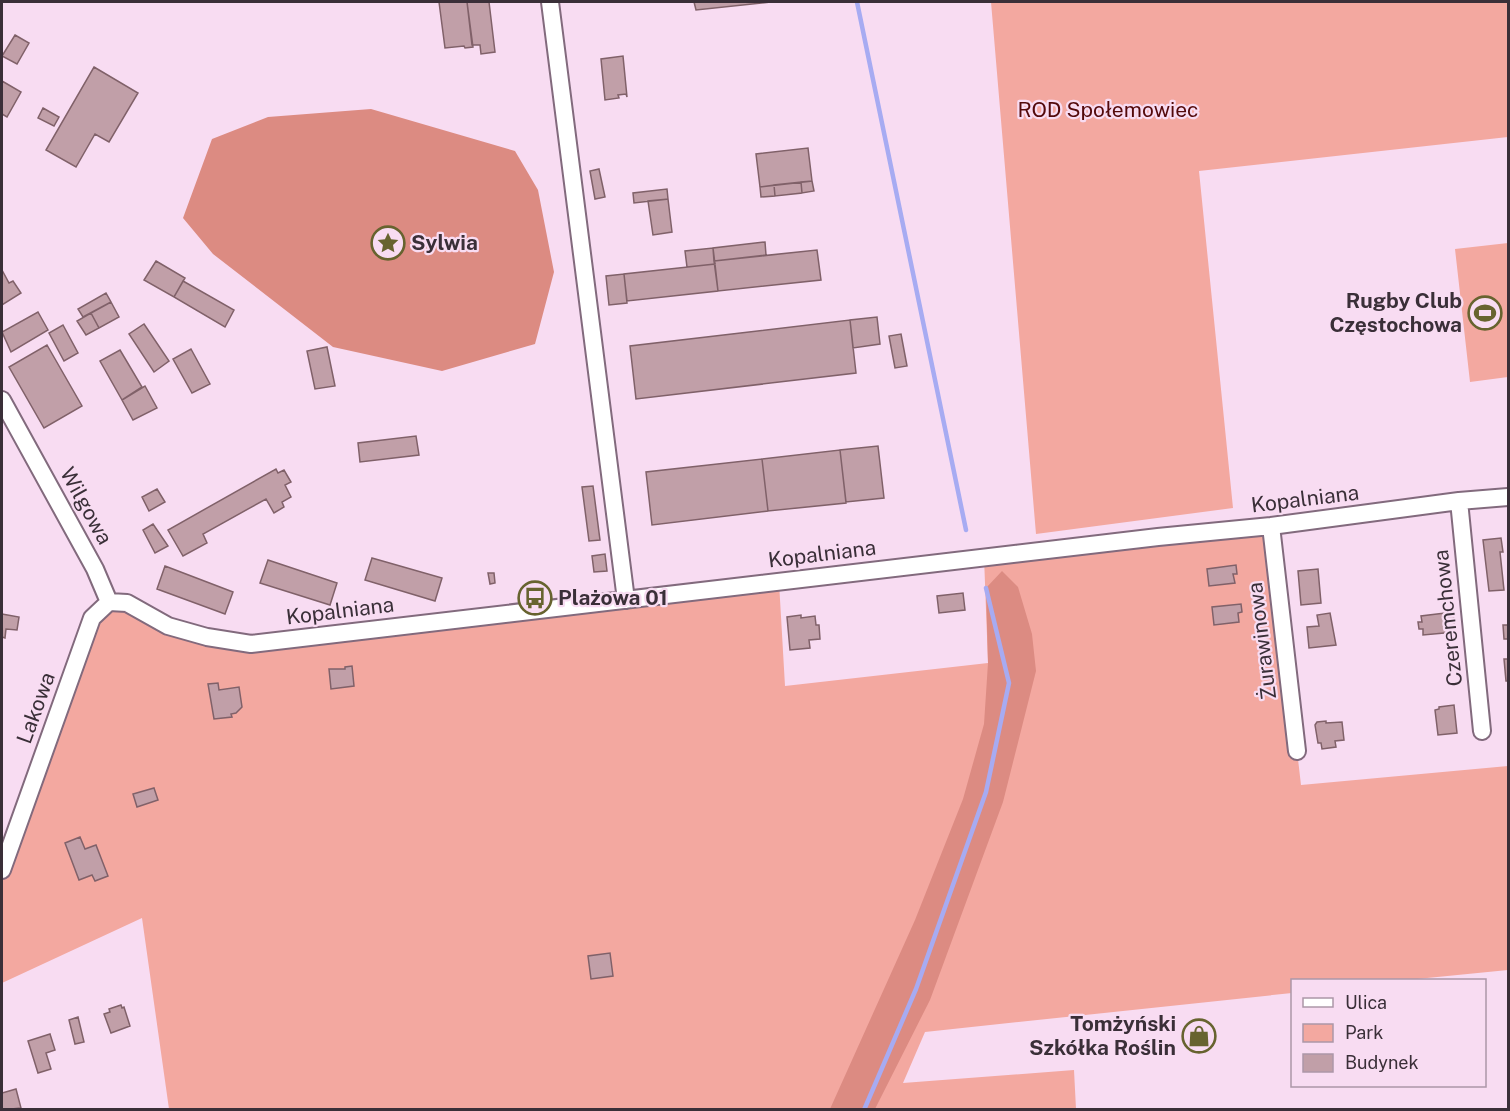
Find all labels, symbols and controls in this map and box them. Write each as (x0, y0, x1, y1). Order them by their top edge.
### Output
park label: ROD Społemowiec (1017, 97, 1199, 122)
place icon: Sylwia (370, 225, 406, 261)
place label: Sylwia (411, 230, 478, 255)
place label: Rugby Club Częstochowa (1329, 288, 1462, 337)
sports icon: Rugby Club Częstochowa (1467, 295, 1503, 331)
street label: Wilgowa (55, 463, 118, 549)
street label: Kopalniana (1250, 479, 1360, 518)
street label: Kopalniana (767, 534, 877, 573)
street label: Czeremchowa (1428, 548, 1467, 688)
bus stop icon: Plażowa 01 (517, 580, 553, 616)
street label: Żurawinowa (1242, 581, 1281, 701)
place label: Plażowa 01 (558, 585, 668, 610)
street label: Kopalniana (285, 591, 395, 630)
street label: Lakowa (11, 669, 60, 747)
legend (1291, 979, 1486, 1087)
text: Ulica (1345, 992, 1387, 1013)
place label: Tomżyński Szkółka Roślin (1029, 1011, 1176, 1060)
shop icon: Tomżyński Szkółka Roślin (1181, 1018, 1217, 1054)
text: Park (1345, 1022, 1383, 1043)
text: Budynek (1345, 1052, 1419, 1073)

